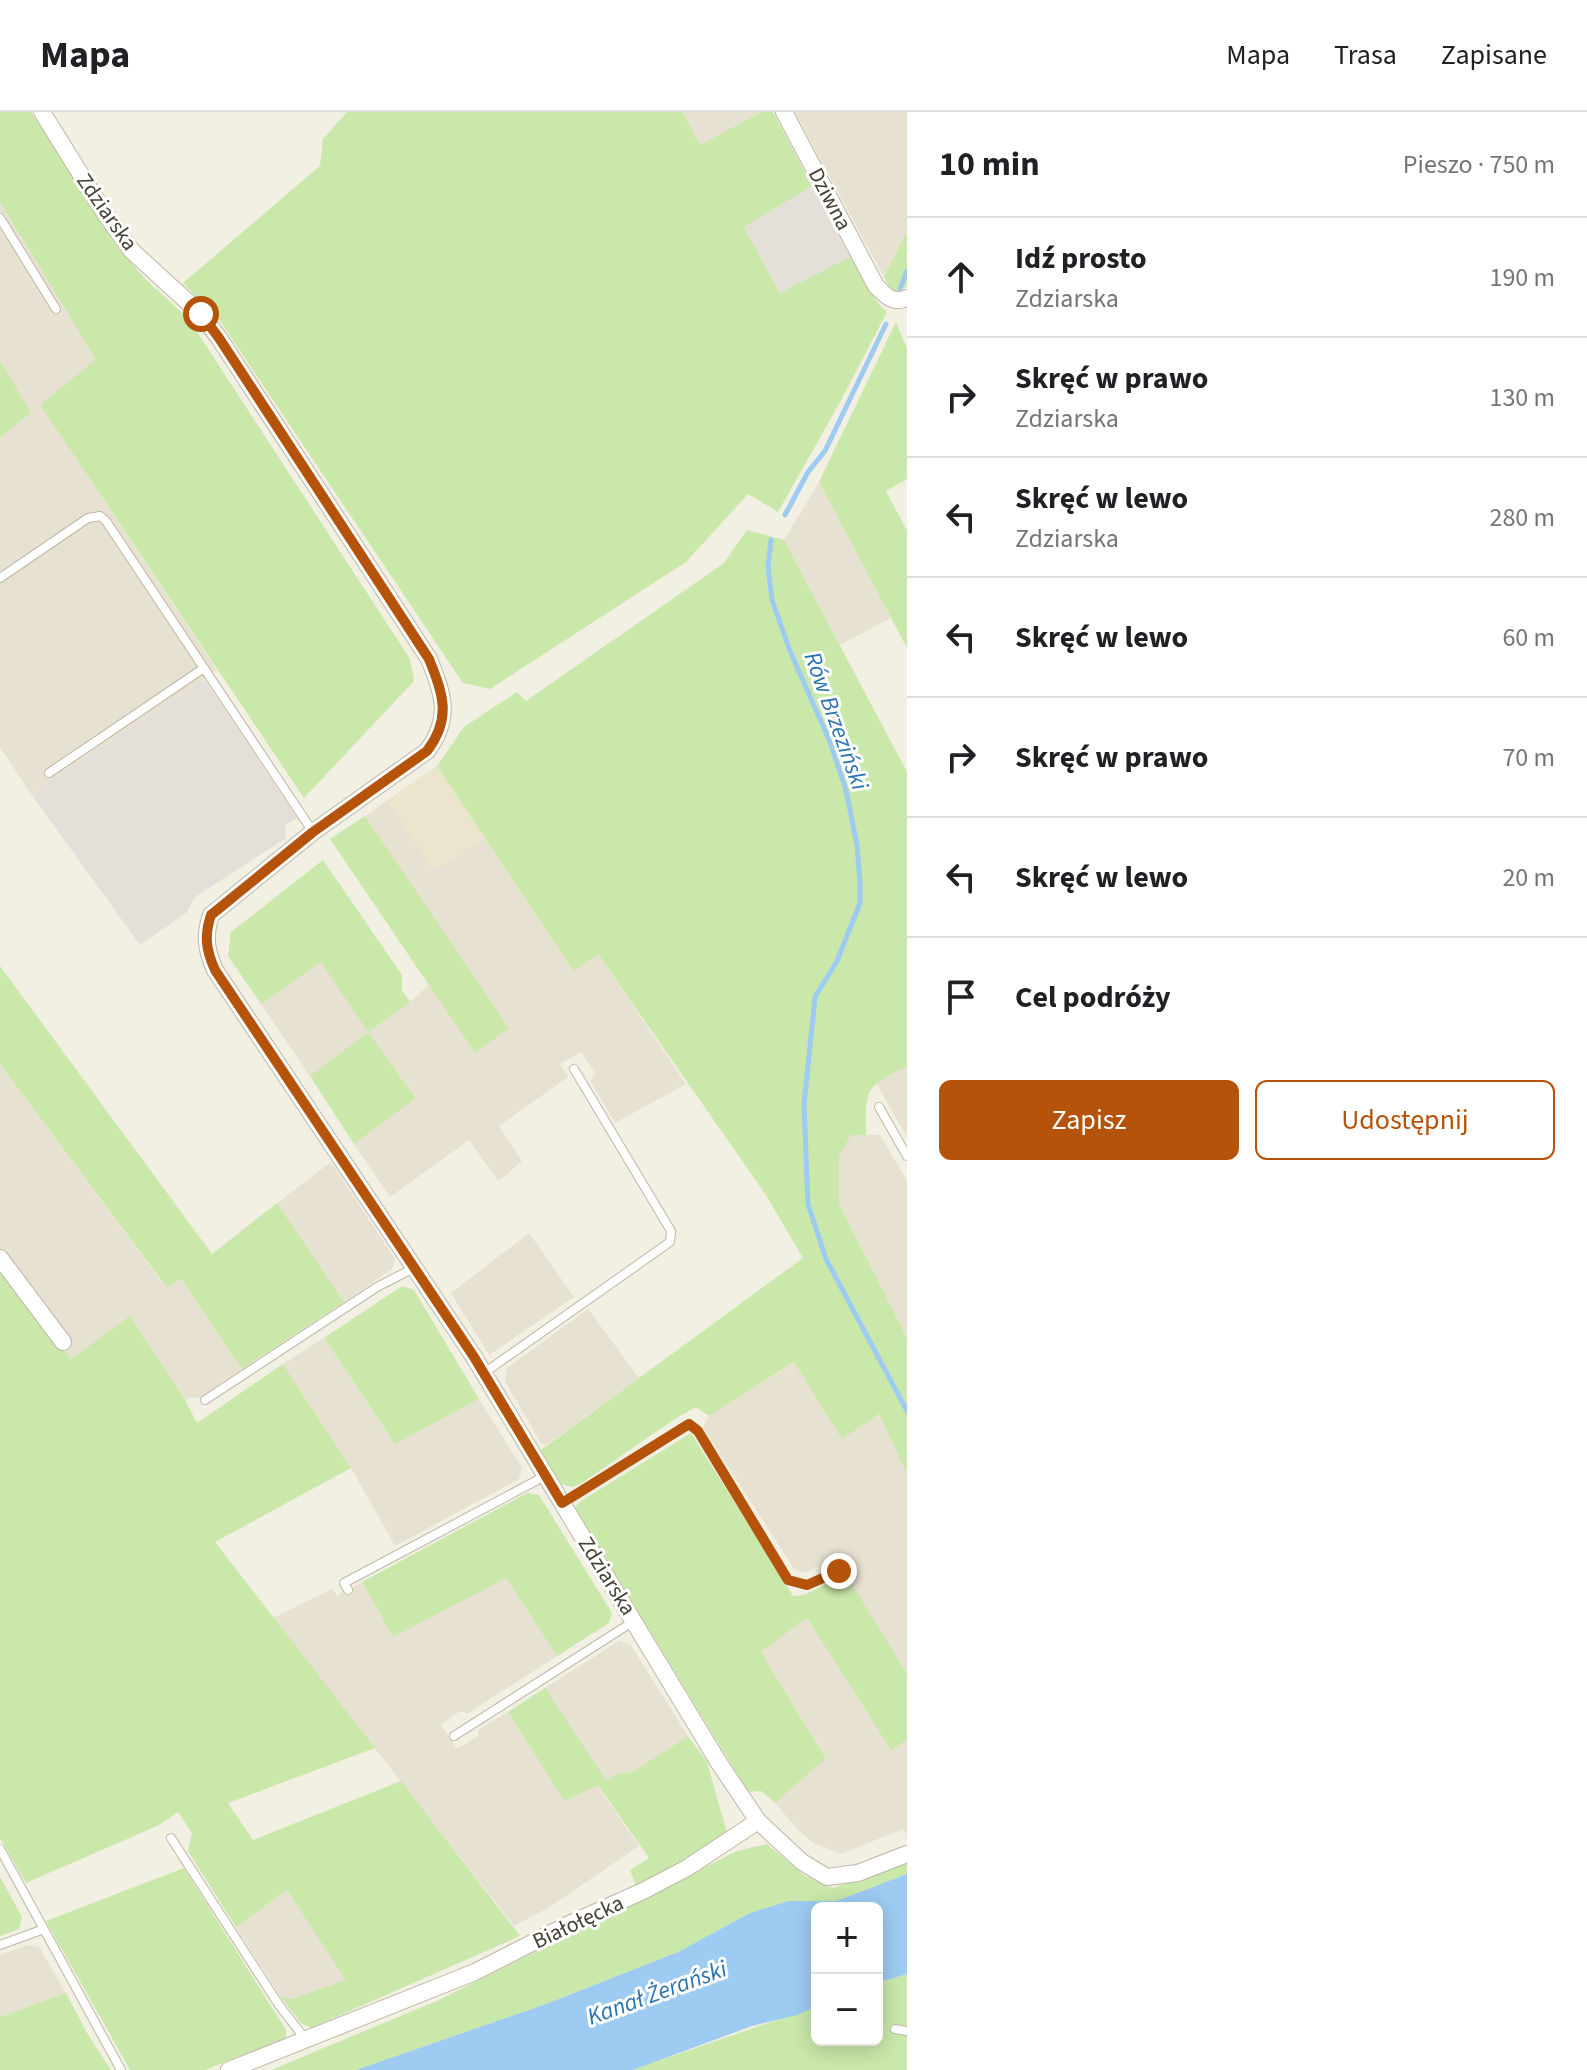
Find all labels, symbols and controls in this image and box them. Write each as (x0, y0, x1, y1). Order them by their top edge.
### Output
text: Mapa (40, 28, 130, 82)
text: Mapa (1226, 35, 1290, 75)
text: Trasa (1334, 35, 1397, 75)
text: Zapisane (1441, 35, 1547, 75)
text: 10 min (939, 140, 1040, 189)
text: Pieszo · 750 m (1403, 146, 1555, 183)
street label: Dziwna (800, 162, 860, 236)
street label: Zdziarska (69, 167, 145, 257)
text: Idź prosto (1015, 237, 1147, 280)
icon: ahead (939, 255, 983, 299)
text: 190 m (1489, 259, 1555, 296)
text: Zdziarska (1015, 280, 1119, 317)
route start (183, 296, 219, 332)
text: Skręć w prawo (1015, 357, 1208, 400)
icon: right (939, 375, 983, 419)
text: 130 m (1489, 379, 1555, 416)
text: Zdziarska (1015, 400, 1119, 437)
text: Skręć w lewo (1015, 477, 1188, 520)
icon: left (939, 495, 983, 539)
text: 280 m (1489, 499, 1555, 536)
text: Zdziarska (1015, 520, 1119, 557)
icon: left (939, 615, 983, 659)
text: Skręć w lewo (1015, 616, 1188, 659)
text: 60 m (1502, 619, 1555, 656)
water label: Rów Brzeziński (795, 647, 877, 795)
icon: right (939, 735, 983, 779)
text: Skręć w prawo (1015, 736, 1208, 779)
text: 70 m (1502, 739, 1555, 776)
icon: left (939, 855, 983, 899)
text: Skręć w lewo (1015, 856, 1188, 899)
text: 20 m (1502, 859, 1555, 896)
icon: arrive (939, 975, 983, 1019)
text: Cel podróży (1015, 976, 1171, 1019)
button: Zapisz (939, 1080, 1239, 1160)
button: Udostępnij (1255, 1080, 1555, 1160)
street label: Zdziarska (570, 1530, 644, 1622)
route end (821, 1553, 857, 1589)
street label: Białołęcka (527, 1887, 629, 1957)
map controls (811, 1902, 883, 2046)
button: + (811, 1902, 883, 1974)
water label: Kanał Żerański (582, 1951, 732, 2035)
button: − (811, 1974, 883, 2046)

